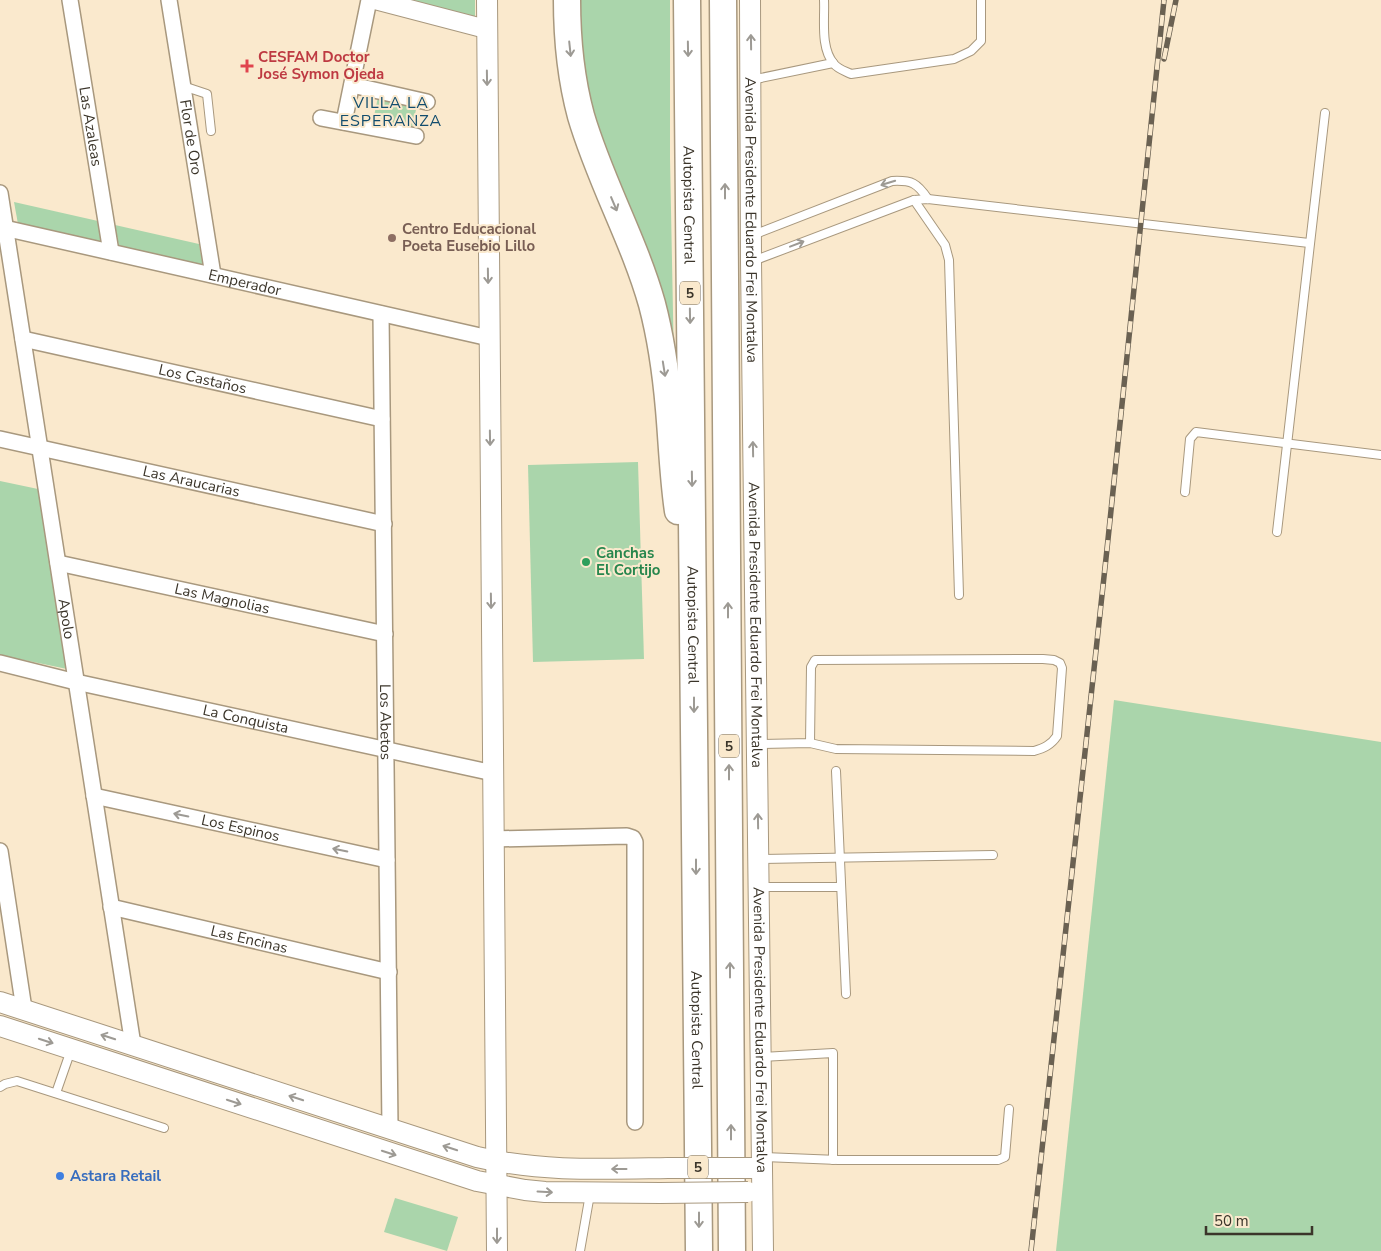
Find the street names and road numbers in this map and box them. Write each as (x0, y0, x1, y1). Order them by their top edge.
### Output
street label: Avenida Presidente Eduardo Frei Montalva (740, 77, 762, 363)
street label: Las Azaleas (74, 85, 107, 168)
street label: Flor de Oro (175, 98, 207, 176)
street label: Autopista Central (678, 146, 700, 265)
street label: Emperador (206, 265, 284, 301)
road number: 5 (680, 282, 700, 304)
street label: Los Castaños (157, 359, 249, 399)
street label: Las Araucarias (141, 461, 242, 502)
street label: Avenida Presidente Eduardo Frei Montalva (744, 482, 767, 768)
street label: Autopista Central (682, 566, 704, 685)
street label: Las Magnolias (173, 579, 272, 619)
street label: Apolo (53, 597, 79, 641)
street label: Los Abetos (375, 684, 396, 760)
street label: La Conquista (201, 700, 291, 738)
road number: 5 (719, 734, 739, 758)
street label: Los Espinos (199, 810, 282, 846)
street label: Avenida Presidente Eduardo Frei Montalva (749, 887, 772, 1173)
street label: Las Encinas (209, 921, 290, 958)
street label: Autopista Central (686, 971, 707, 1090)
road number: 5 (688, 1156, 708, 1178)

